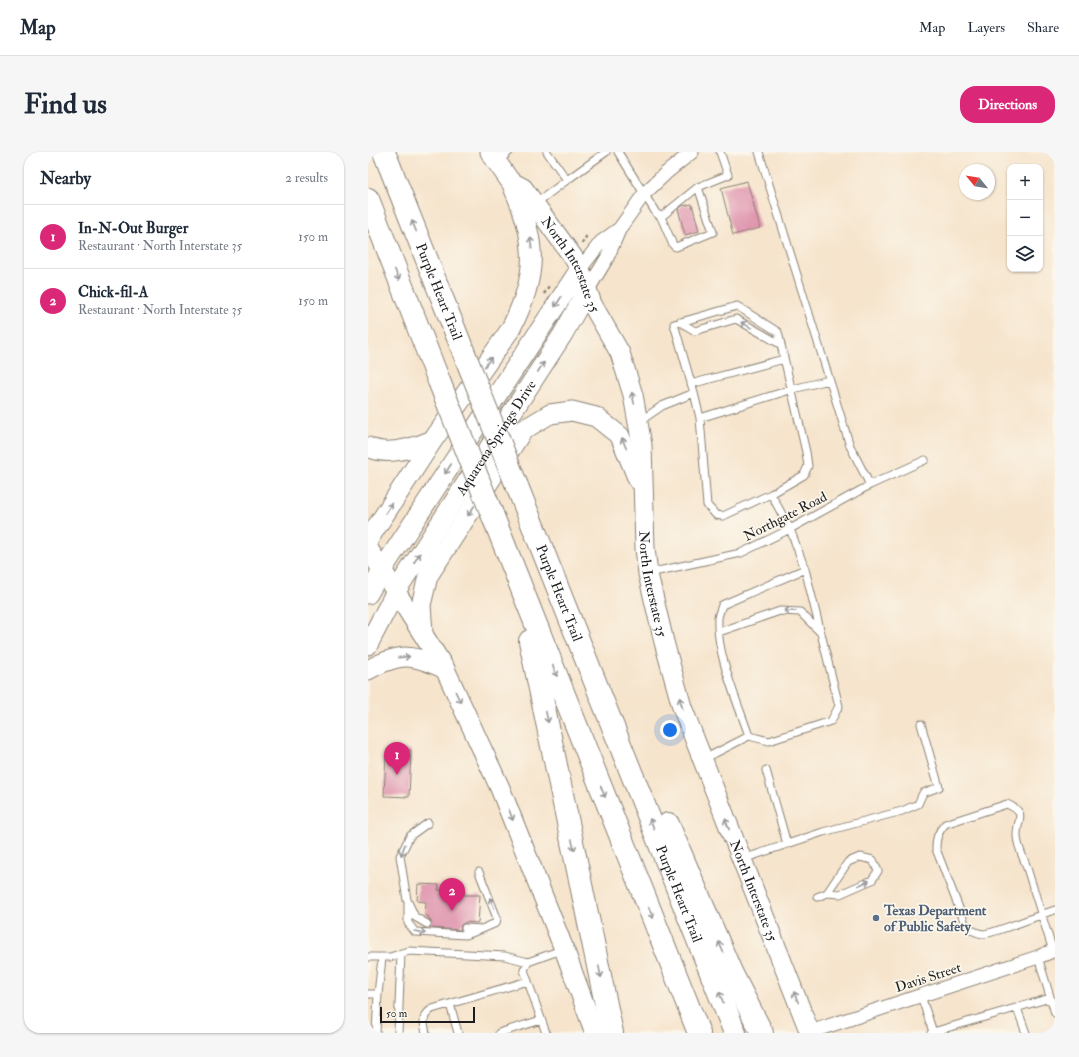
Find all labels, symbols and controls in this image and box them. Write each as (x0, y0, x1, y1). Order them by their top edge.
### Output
text: Map (20, 16, 56, 40)
text: Map (919, 19, 945, 36)
text: Layers (967, 19, 1005, 36)
text: Share (1027, 19, 1059, 36)
button: Directions (960, 86, 1055, 123)
text: Find us (24, 87, 107, 122)
north arrow (959, 164, 995, 200)
map controls (1007, 164, 1043, 272)
button: + (1007, 164, 1043, 200)
text: Nearby (40, 168, 91, 189)
text: 2 results (285, 170, 328, 186)
button: − (1007, 200, 1043, 236)
street label: North Interstate 35 (538, 213, 604, 317)
text: In-N-Out Burger (78, 219, 188, 238)
one-way arrow (409, 220, 417, 232)
text: 1 (51, 229, 55, 245)
text: 150 m (298, 229, 328, 245)
button: layers (1007, 236, 1043, 272)
one-way arrow (527, 237, 534, 250)
text: Restaurant · North Interstate 35 (78, 238, 242, 254)
street label: Purple Heart Trail (412, 241, 466, 343)
one-way arrow (394, 268, 402, 280)
text: Chick-fil-A (78, 283, 148, 302)
text: 2 (50, 293, 56, 309)
text: 150 m (298, 293, 328, 309)
one-way arrow (554, 296, 562, 307)
text: Restaurant · North Interstate 35 (78, 302, 242, 318)
one-way arrow (741, 320, 753, 328)
one-way arrow (484, 357, 492, 368)
one-way arrow (537, 362, 545, 373)
street label: Aquarena Springs Drive (452, 377, 540, 499)
one-way arrow (629, 392, 637, 405)
one-way arrow (619, 438, 627, 450)
one-way arrow (444, 463, 452, 475)
street label: Northgate Road (741, 488, 830, 545)
one-way arrow (385, 503, 393, 514)
one-way arrow (466, 505, 474, 517)
street label: North Interstate 35 (636, 531, 671, 639)
street label: Purple Heart Trail (532, 542, 586, 644)
one-way arrow (413, 553, 421, 564)
one-way arrow (784, 608, 797, 615)
one-way arrow (397, 654, 410, 661)
one-way arrow (551, 664, 559, 676)
one-way arrow (455, 690, 462, 702)
one-way arrow (677, 696, 684, 709)
one-way arrow (544, 710, 552, 723)
your location (660, 720, 680, 740)
pin: 1 (384, 742, 410, 775)
one-way arrow (599, 785, 607, 797)
one-way arrow (507, 809, 515, 821)
one-way arrow (647, 818, 655, 830)
one-way arrow (723, 818, 731, 830)
one-way arrow (570, 838, 578, 851)
street label: North Interstate 35 (726, 838, 781, 945)
street label: Purple Heart Trail (652, 843, 706, 945)
one-way arrow (398, 844, 406, 856)
pin: 2 (439, 878, 465, 911)
one-way arrow (858, 879, 870, 887)
one-way arrow (488, 897, 496, 909)
place label: Texas Department of Public Safety (883, 902, 987, 936)
one-way arrow (647, 906, 655, 918)
marker: Texas Department of Public Safety (871, 913, 881, 923)
one-way arrow (413, 928, 426, 936)
one-way arrow (716, 942, 724, 954)
street label: Davis Street (893, 959, 964, 996)
one-way arrow (596, 965, 604, 978)
one-way arrow (716, 991, 724, 1003)
one-way arrow (791, 991, 799, 1003)
scale bar (380, 1005, 475, 1024)
text: 50 m (386, 1007, 407, 1020)

